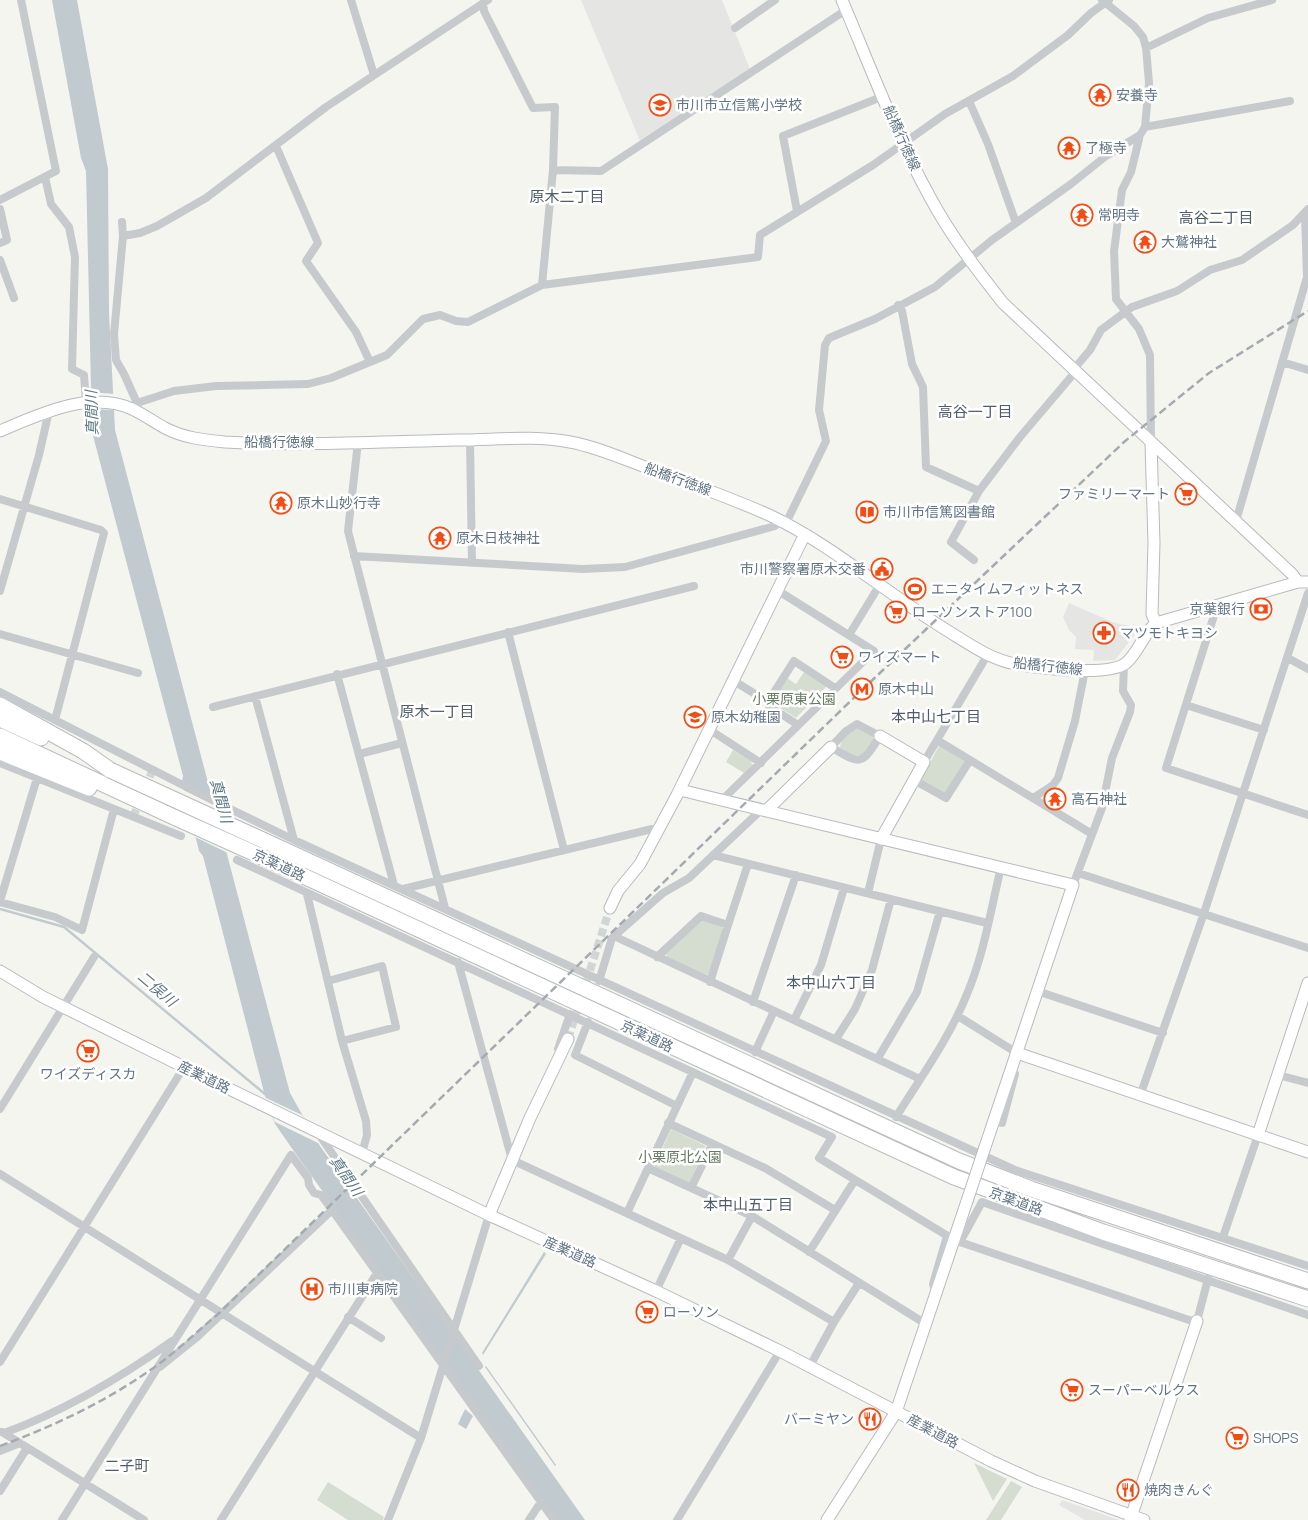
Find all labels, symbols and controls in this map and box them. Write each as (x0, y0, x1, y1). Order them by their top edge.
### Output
temple icon: 安養寺 (1088, 83, 1112, 107)
place label: 安養寺 (1116, 85, 1158, 104)
school or university icon: 市川市立信篤小学校 (648, 93, 672, 117)
place label: 市川市立信篤小学校 (676, 95, 802, 114)
street label: 船橋行徳線 (880, 102, 925, 174)
temple icon: 了極寺 (1057, 136, 1081, 160)
place label: 了極寺 (1085, 138, 1127, 157)
district label: 原木二丁目 (529, 186, 605, 207)
temple icon: 常明寺 (1070, 203, 1094, 227)
place label: 常明寺 (1098, 205, 1140, 224)
district label: 高谷二丁目 (1178, 207, 1254, 228)
temple icon: 大鷲神社 (1133, 230, 1157, 254)
place label: 大鷲神社 (1161, 232, 1217, 251)
water label: 真間川 (80, 388, 103, 436)
district label: 高谷一丁目 (937, 401, 1013, 422)
street label: 船橋行徳線 (244, 432, 314, 451)
street label: 船橋行徳線 (642, 458, 714, 499)
supermarket icon: ファミリーマート (1174, 482, 1198, 506)
place label: ファミリーマート (1058, 484, 1170, 503)
temple icon: 原木山妙行寺 (269, 491, 293, 515)
place label: 原木山妙行寺 (297, 493, 381, 512)
library icon: 市川市信篤図書館 (855, 500, 879, 524)
place label: 市川市信篤図書館 (883, 502, 995, 521)
temple icon: 原木日枝神社 (428, 526, 452, 550)
place label: 原木日枝神社 (456, 528, 540, 547)
public building icon: 市川警察署原木交番 (870, 557, 894, 581)
place label: 市川警察署原木交番 (740, 559, 866, 578)
sports icon: エニタイムフィットネス (903, 577, 927, 601)
place label: エニタイムフィットネス (931, 579, 1084, 598)
bank icon: 京葉銀行 (1249, 597, 1273, 621)
place label: 京葉銀行 (1189, 599, 1245, 618)
supermarket icon: ローソンストア100 (884, 600, 908, 624)
place label: ローソンストア100 (912, 602, 1032, 621)
pharmacy icon: マツモトキヨシ (1092, 621, 1116, 645)
place label: マツモトキヨシ (1120, 623, 1218, 642)
supermarket icon: ワイズマート (830, 645, 854, 669)
place label: ワイズマート (858, 647, 942, 666)
street label: 船橋行徳線 (1012, 652, 1084, 679)
metro station icon: 原木中山 (850, 677, 874, 701)
place label: 原木中山 (878, 679, 934, 698)
park label: 小栗原東公園 (752, 689, 836, 708)
district label: 原木一丁目 (399, 701, 475, 722)
school or university icon: 原木幼稚園 (683, 705, 707, 729)
district label: 本中山七丁目 (891, 706, 981, 727)
place label: 原木幼稚園 (711, 707, 781, 726)
water label: 真間川 (206, 776, 238, 827)
temple icon: 高石神社 (1043, 787, 1067, 811)
place label: 高石神社 (1071, 789, 1127, 808)
street label: 京葉道路 (250, 844, 309, 885)
water label: 二俣川 (133, 966, 183, 1012)
district label: 本中山六丁目 (786, 972, 876, 993)
street label: 京葉道路 (618, 1015, 677, 1056)
supermarket icon: ワイズディスカ (76, 1039, 100, 1063)
street label: 産業道路 (175, 1056, 234, 1097)
place label: ワイズディスカ (40, 1064, 136, 1083)
park label: 小栗原北公園 (638, 1147, 722, 1166)
water label: 真間川 (325, 1151, 369, 1202)
street label: 京葉道路 (987, 1182, 1046, 1219)
district label: 本中山五丁目 (703, 1194, 793, 1215)
street label: 産業道路 (541, 1231, 600, 1272)
hospital icon: 市川東病院 (300, 1277, 324, 1301)
place label: 市川東病院 (328, 1279, 398, 1298)
supermarket icon: ローソン (635, 1300, 659, 1324)
place label: ローソン (663, 1302, 719, 1321)
supermarket icon: スーパーベルクス (1060, 1378, 1084, 1402)
place label: スーパーベルクス (1088, 1380, 1199, 1399)
restaurant icon: バーミヤン (858, 1407, 882, 1431)
place label: バーミヤン (784, 1409, 854, 1428)
street label: 産業道路 (904, 1409, 962, 1452)
supermarket icon: SHOPS (1225, 1426, 1249, 1450)
place label: SHOPS (1253, 1428, 1299, 1447)
district label: 二子町 (104, 1455, 150, 1476)
restaurant icon: 焼肉きんぐ (1116, 1478, 1140, 1502)
place label: 焼肉きんぐ (1144, 1480, 1214, 1499)

